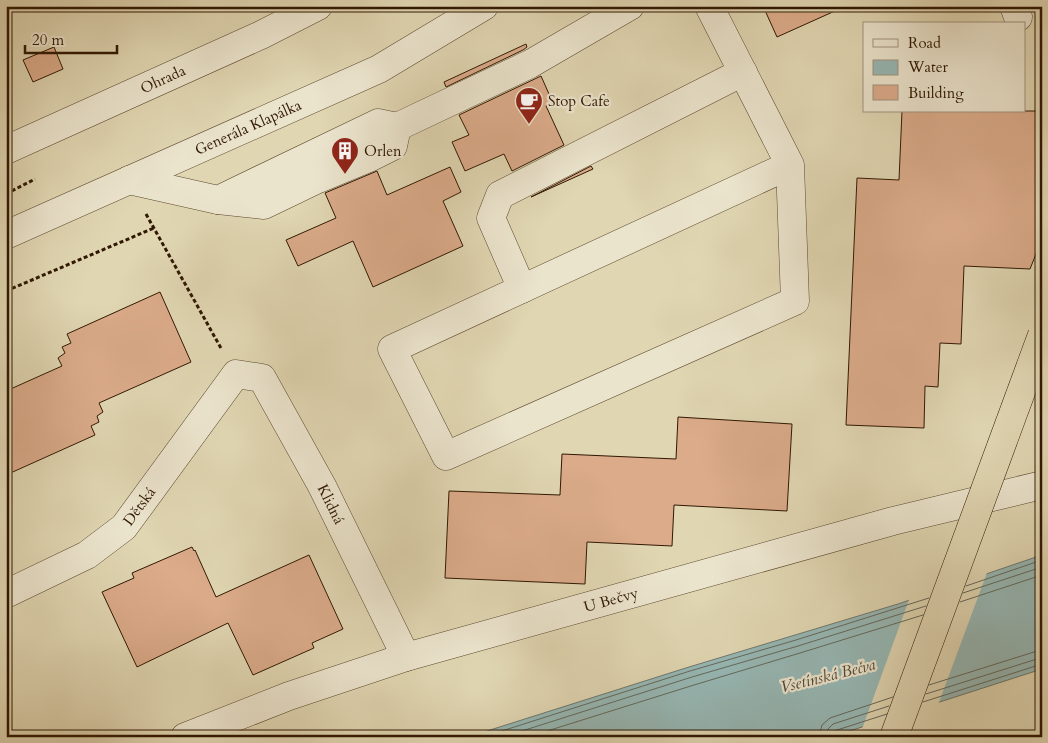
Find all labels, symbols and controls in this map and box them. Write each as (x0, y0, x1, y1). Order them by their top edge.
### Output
scale bar (25, 22, 118, 54)
legend (863, 22, 1026, 112)
text: 20 m (32, 30, 64, 50)
text: Road (908, 33, 941, 53)
text: Water (907, 57, 949, 77)
street label: Ohrada (137, 60, 189, 98)
text: Building (908, 83, 964, 103)
cafe icon: Stop Cafe (514, 86, 544, 125)
place label: Stop Cafe (548, 91, 610, 111)
street label: Generála Klapálka (192, 95, 305, 160)
building icon: Orlen (330, 136, 360, 175)
place label: Orlen (364, 141, 402, 161)
street label: Klidná (313, 481, 349, 528)
street label: Dětská (118, 482, 160, 530)
street label: U Bečvy (582, 583, 641, 617)
water label: Vsetínská Bečva (778, 654, 878, 698)

